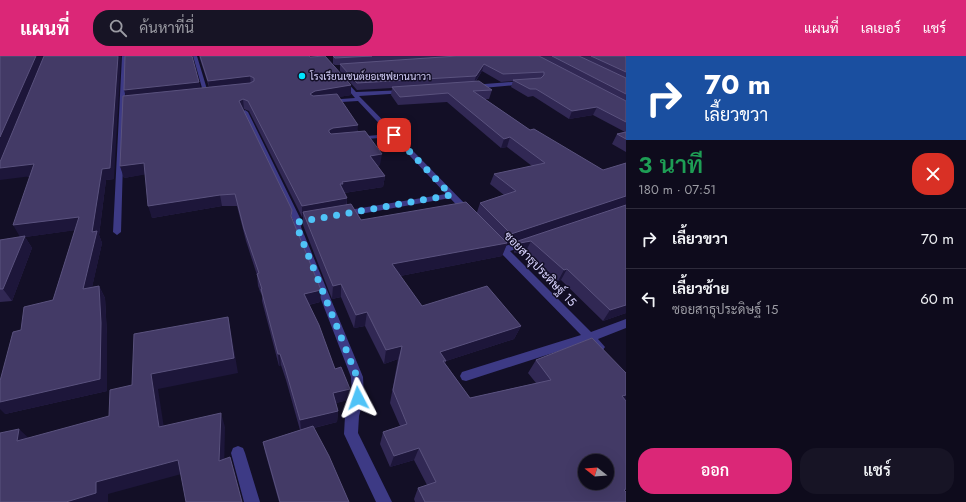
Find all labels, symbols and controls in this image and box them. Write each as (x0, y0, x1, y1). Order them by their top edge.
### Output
search box (93, 10, 373, 46)
text: แผนที่ (20, 15, 69, 42)
icon: search (107, 17, 129, 39)
text: ค้นหาที่นี่ (139, 17, 194, 39)
text: แผนที่ (804, 18, 839, 38)
text: เลเยอร์ (861, 18, 901, 38)
text: แชร์ (923, 18, 946, 38)
text: 70 m (704, 64, 771, 105)
place label: โรงเรียนเซนต์ยอเซฟยานนาวา (309, 69, 431, 84)
marker: โรงเรียนเซนต์ยอเซฟยานนาวา (297, 71, 307, 81)
icon: right (638, 72, 690, 124)
text: เลี้ยวขวา (704, 102, 768, 128)
pin (377, 118, 411, 152)
icon: arrive (383, 124, 405, 146)
text: 3 นาที (638, 147, 703, 182)
button: close (912, 153, 954, 195)
text: 180 m · 07:51 (638, 180, 716, 199)
street label: ซอยสาธุประดิษฐ์ 15 (499, 227, 581, 311)
icon: right (638, 228, 660, 250)
text: เลี้ยวขวา (672, 228, 728, 250)
text: 70 m (921, 228, 954, 250)
text: เลี้ยวซ้าย (672, 278, 729, 300)
icon: left (638, 288, 660, 310)
text: 60 m (920, 288, 954, 310)
text: ซอยสาธุประดิษฐ์ 15 (672, 300, 778, 319)
position arrow (337, 377, 379, 419)
button: ออก (638, 448, 792, 494)
button: แชร์ (800, 448, 954, 494)
north arrow (578, 454, 614, 490)
map controls (578, 454, 614, 490)

